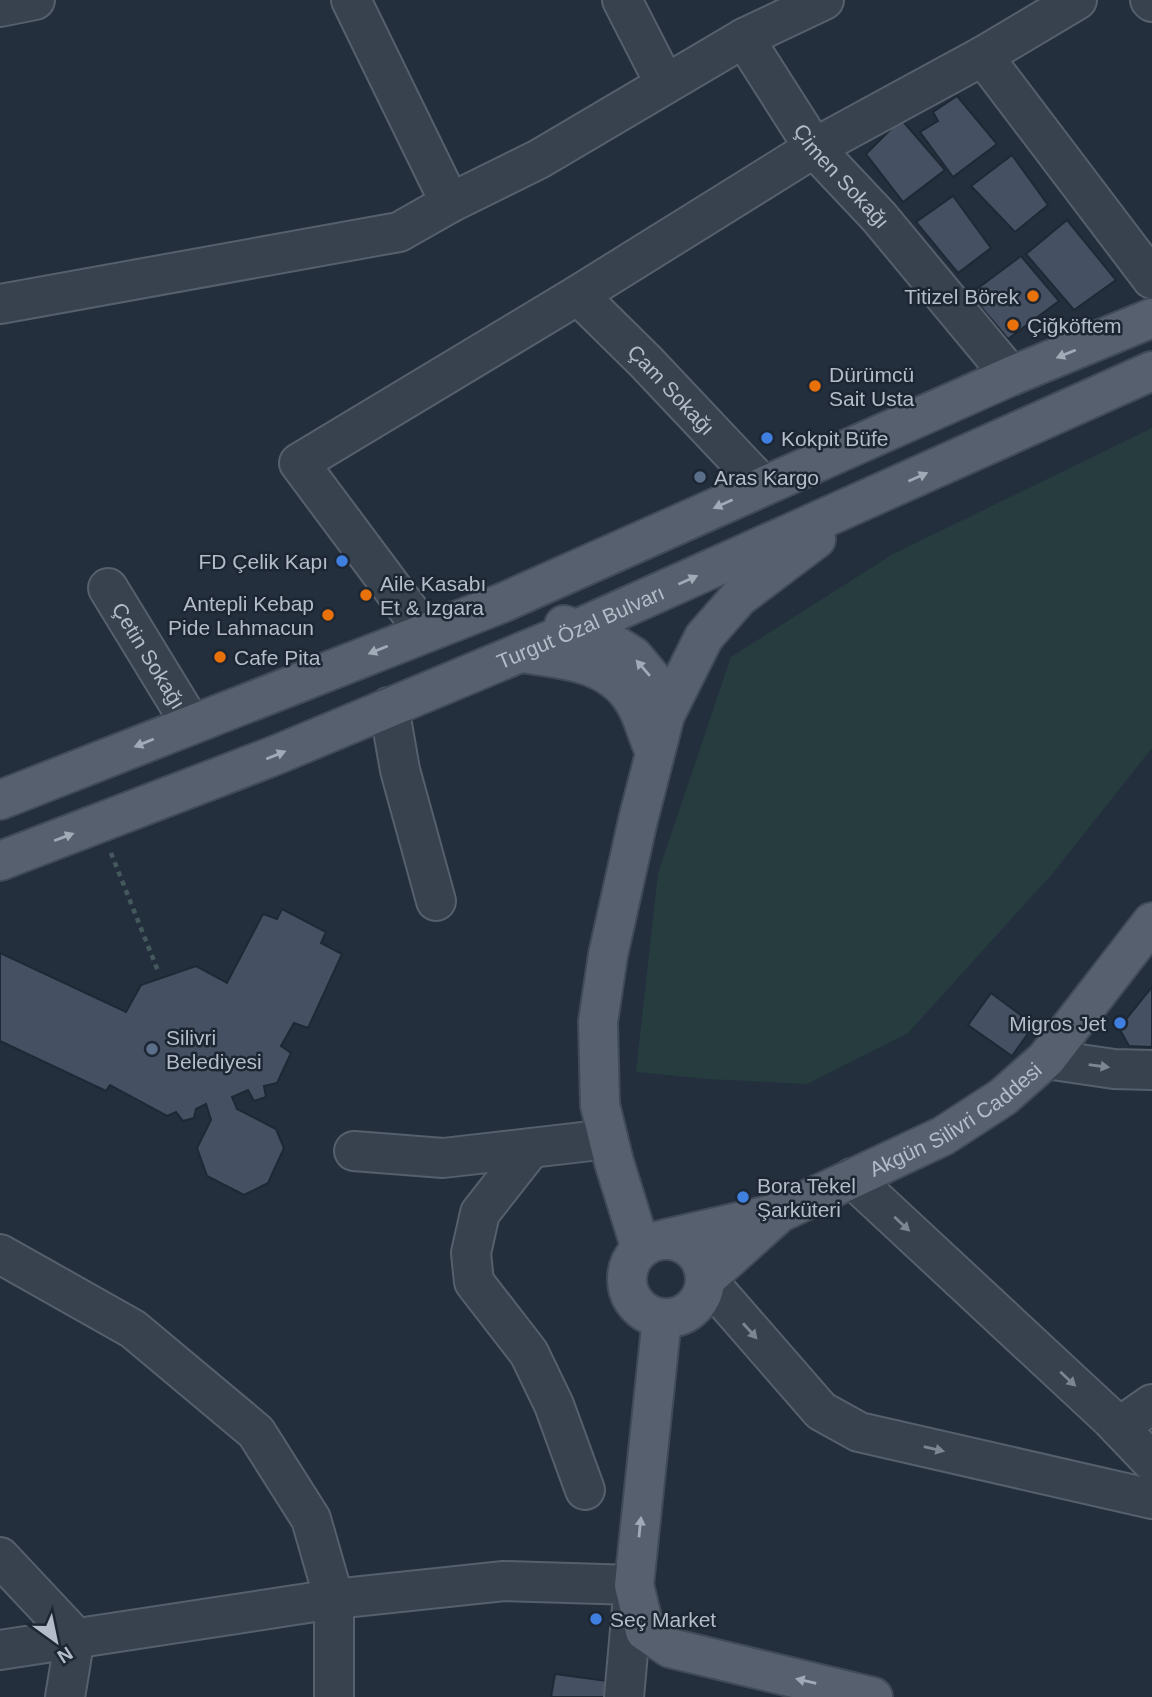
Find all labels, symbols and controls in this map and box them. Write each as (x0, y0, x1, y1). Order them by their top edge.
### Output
street label: Çimen Sokağı (790, 119, 894, 232)
place label: Titizel Börek (904, 285, 1019, 308)
marker: Titizel Börek (1025, 288, 1041, 304)
place label: Çiğköftem (1027, 314, 1122, 337)
marker: Çiğköftem (1005, 317, 1021, 333)
street label: Çam Sokağı (623, 340, 720, 439)
one-way arrow (1056, 348, 1077, 359)
place label: Dürümcü Sait Usta (829, 363, 915, 410)
marker: Dürümcü Sait Usta (807, 378, 823, 394)
place label: Kokpit Büfe (781, 427, 888, 450)
marker: Kokpit Büfe (759, 430, 775, 446)
place label: Aras Kargo (714, 466, 819, 489)
marker: Aras Kargo (692, 469, 708, 485)
one-way arrow (908, 471, 929, 482)
one-way arrow (713, 498, 733, 510)
place label: FD Çelik Kapı (198, 550, 328, 573)
marker: FD Çelik Kapı (334, 553, 350, 569)
place label: Aile Kasabı Et & Izgara (380, 572, 486, 619)
one-way arrow (678, 574, 699, 585)
street label: Turgut Özal Bulvarı (493, 580, 668, 673)
marker: Aile Kasabı Et & Izgara (358, 587, 374, 603)
place label: Antepli Kebap Pide Lahmacun (168, 592, 314, 639)
street label: Çetin Sokağı (108, 598, 190, 713)
marker: Antepli Kebap Pide Lahmacun (320, 607, 336, 623)
one-way arrow (368, 644, 389, 655)
place label: Cafe Pita (234, 646, 321, 669)
marker: Cafe Pita (212, 649, 228, 665)
one-way arrow (635, 659, 651, 677)
one-way arrow (134, 737, 155, 748)
one-way arrow (265, 749, 286, 760)
one-way arrow (53, 831, 74, 842)
place label: Migros Jet (1009, 1012, 1106, 1035)
marker: Migros Jet (1112, 1015, 1128, 1031)
place label: Silivri Belediyesi (166, 1026, 262, 1073)
marker: Silivri Belediyesi (144, 1041, 160, 1057)
street label: Akgün Silivri Caddesi (865, 1057, 1046, 1181)
one-way arrow (1088, 1061, 1110, 1072)
place label: Bora Tekel Şarküteri (757, 1174, 856, 1221)
marker: Bora Tekel Şarküteri (735, 1189, 751, 1205)
one-way arrow (893, 1216, 910, 1232)
one-way arrow (742, 1322, 758, 1339)
one-way arrow (1060, 1371, 1077, 1387)
one-way arrow (923, 1444, 945, 1455)
one-way arrow (635, 1515, 646, 1537)
north arrow (21, 1606, 91, 1676)
place label: Seç Market (610, 1608, 716, 1631)
marker: Seç Market (588, 1611, 604, 1627)
text: N (54, 1642, 76, 1667)
one-way arrow (795, 1675, 817, 1686)

